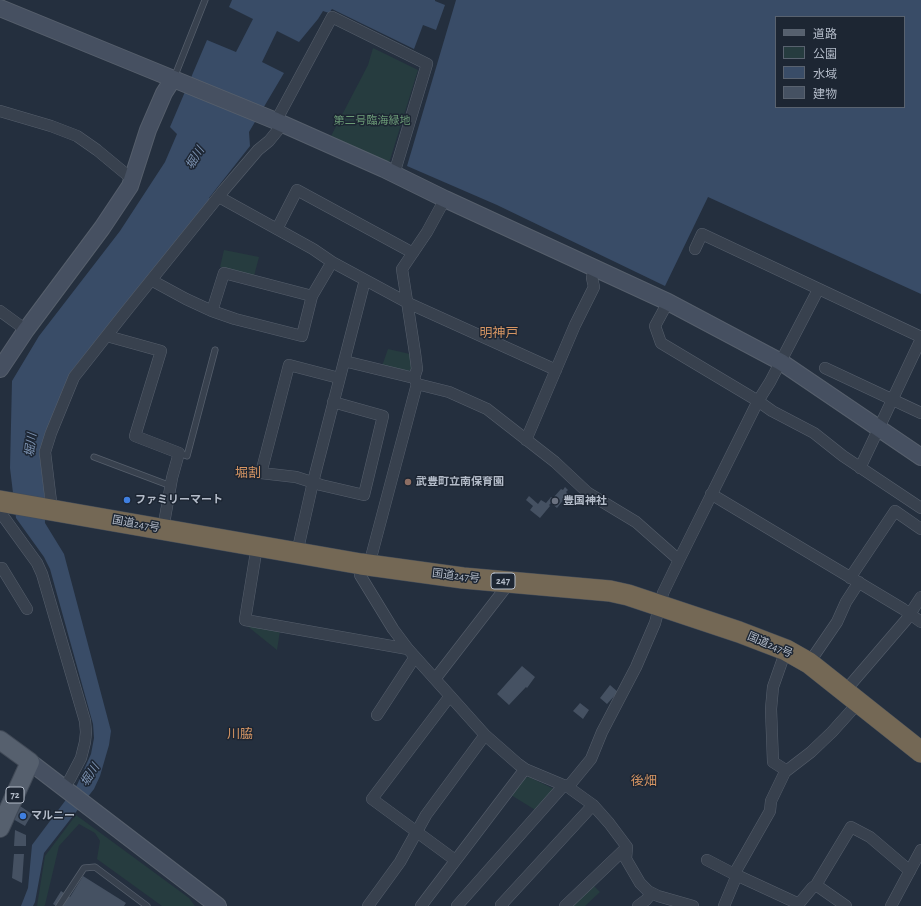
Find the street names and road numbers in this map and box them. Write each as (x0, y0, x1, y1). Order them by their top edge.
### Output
street label: 国道247号 (111, 513, 161, 535)
street label: 国道247号 (431, 567, 481, 585)
road number: 247 (491, 573, 515, 589)
street label: 国道247号 (745, 630, 795, 660)
road number: 72 (6, 787, 24, 803)

